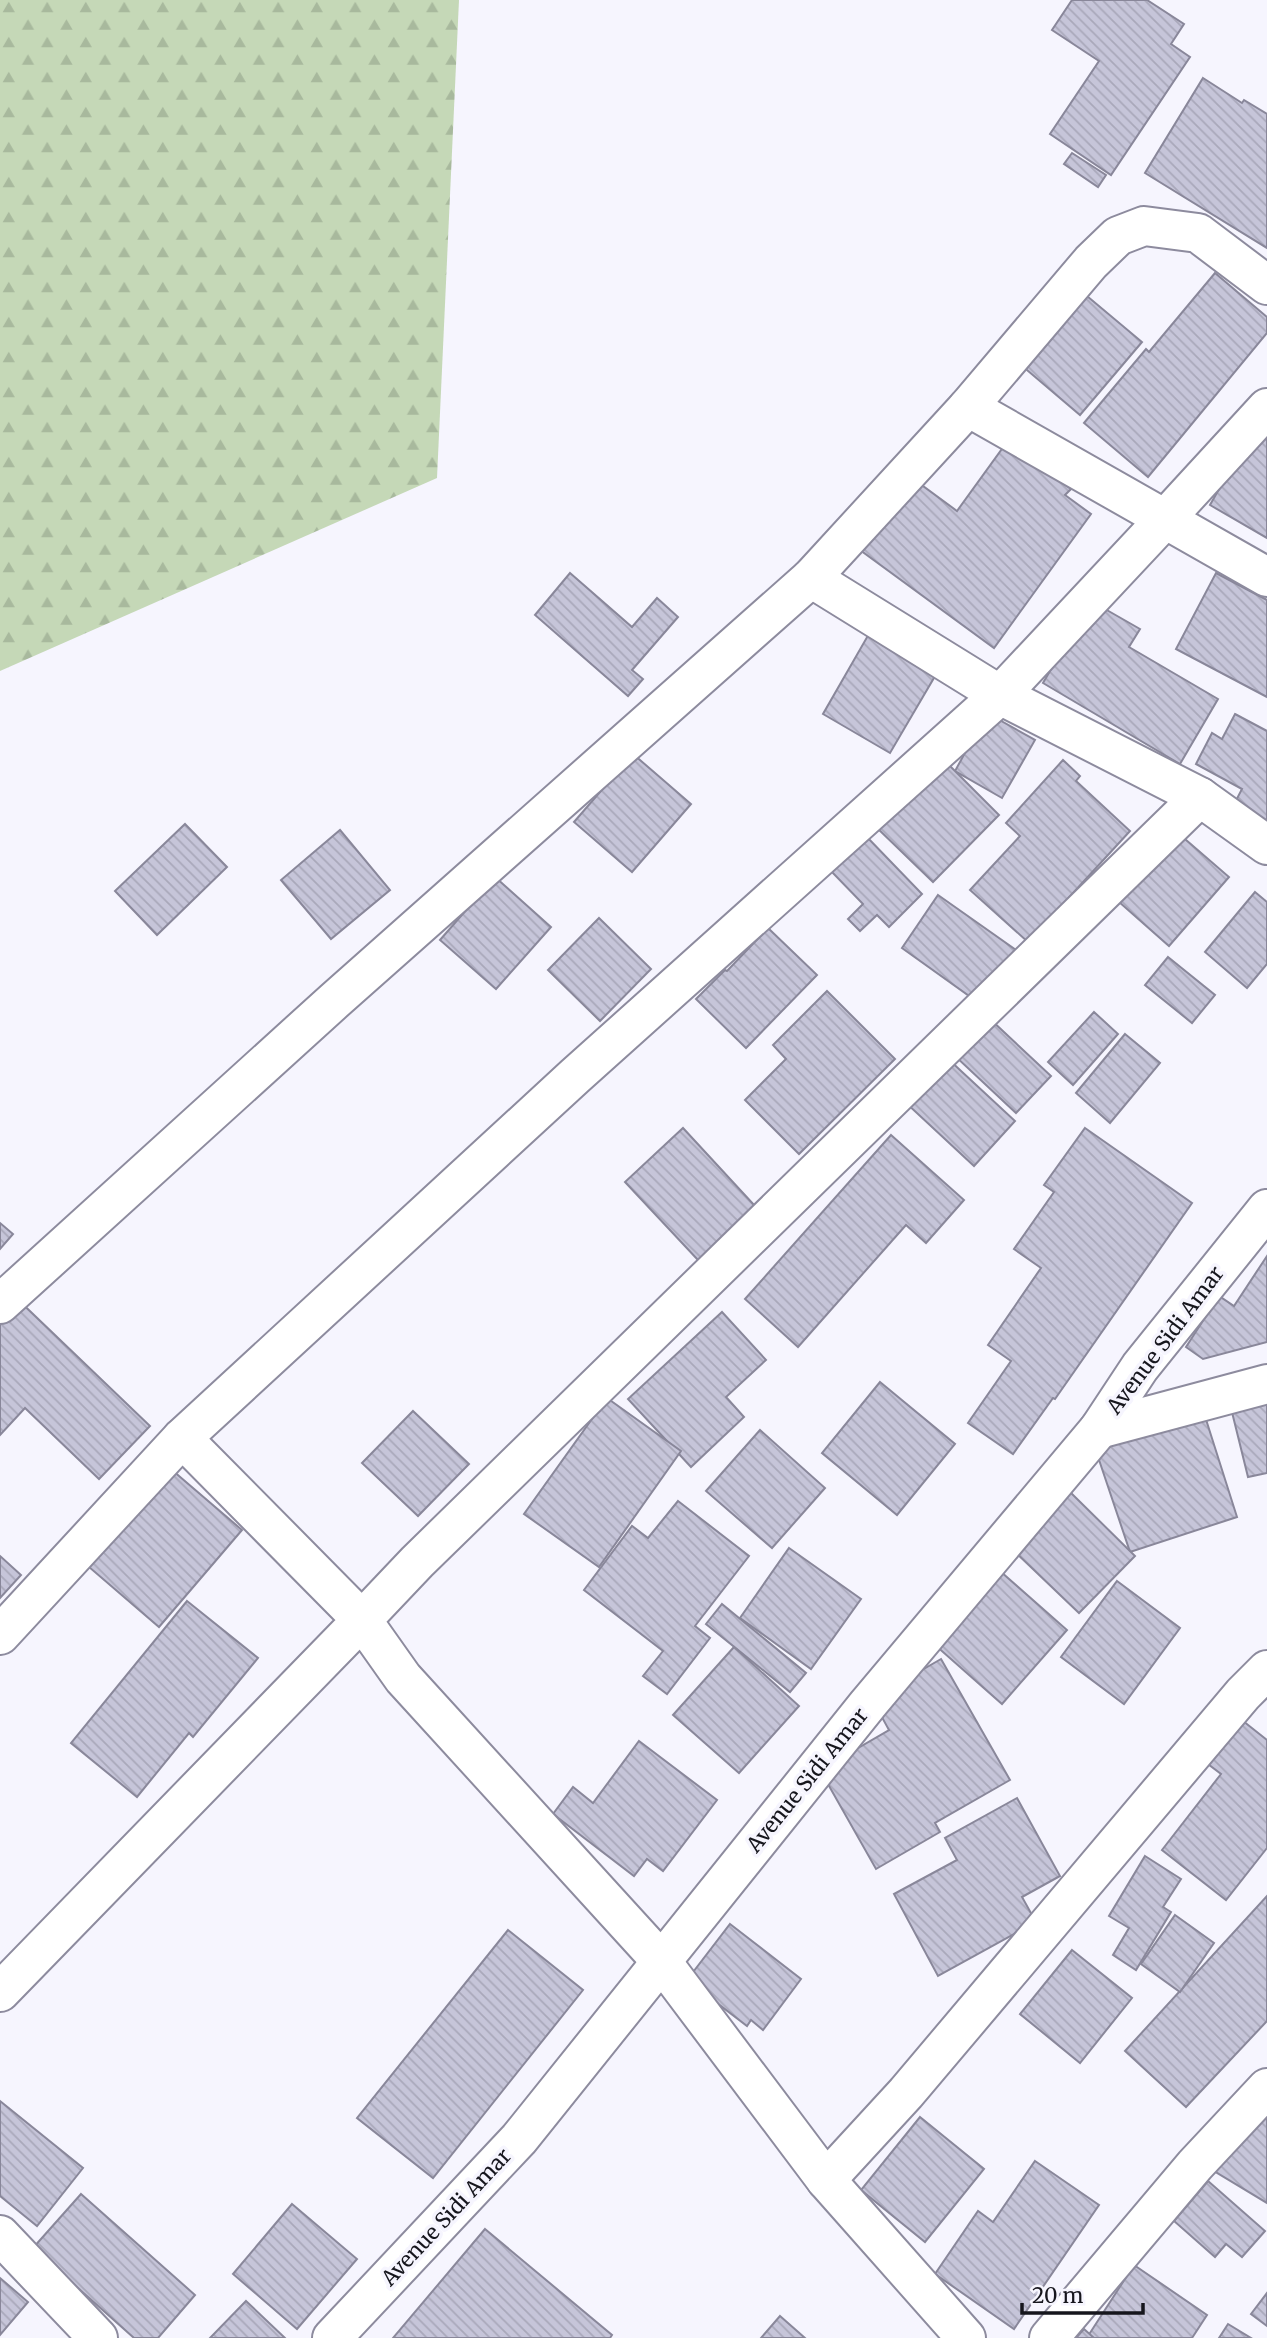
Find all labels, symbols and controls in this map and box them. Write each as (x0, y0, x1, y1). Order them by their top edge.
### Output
street label: Avenue Sidi Amar (1100, 1261, 1229, 1420)
street label: Avenue Sidi Amar (740, 1702, 874, 1859)
street label: Avenue Sidi Amar (375, 2143, 517, 2292)
scale bar (1022, 2272, 1143, 2316)
text: 20 m (1032, 2282, 1084, 2309)

